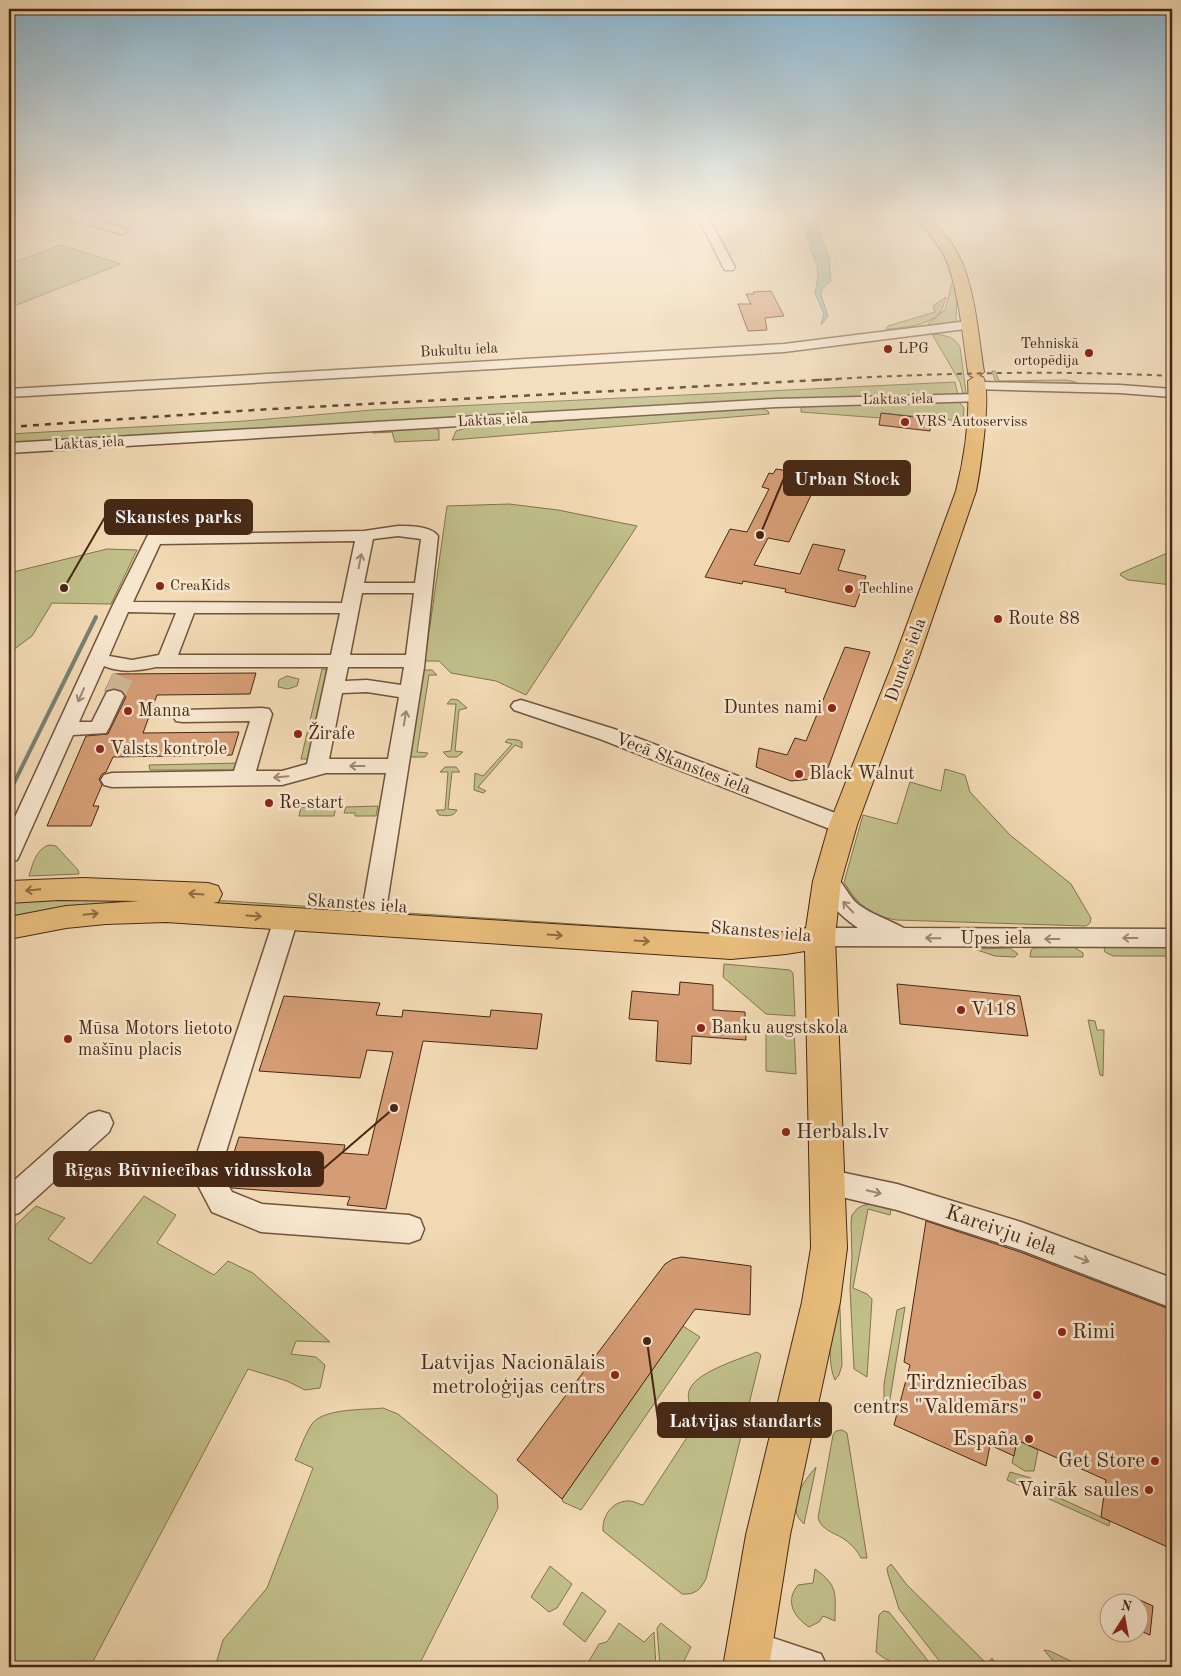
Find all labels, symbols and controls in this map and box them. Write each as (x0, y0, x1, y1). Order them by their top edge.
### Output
place label: Tehniskā ortopēdija (1014, 337, 1080, 369)
street label: Bukultu iela (420, 341, 499, 361)
place label: LPG (898, 342, 929, 357)
marker: LPG (882, 343, 894, 355)
marker: Tehniskā ortopēdija (1083, 347, 1095, 359)
street label: Laktas iela (862, 392, 934, 408)
street label: Laktas iela (457, 412, 529, 430)
place label: VRS Autoserviss (915, 415, 1028, 430)
marker: VRS Autoserviss (899, 416, 911, 428)
street label: Laktas iela (53, 435, 125, 453)
callout: Urban Stock (784, 461, 910, 495)
text: Urban Stock (794, 471, 901, 490)
callout: Skanstes parks (105, 500, 252, 534)
text: Skanstes parks (114, 509, 242, 528)
one-way arrow (355, 554, 365, 570)
place label: CreaKids (170, 579, 230, 594)
marker: CreaKids (154, 580, 166, 592)
place label: Techline (859, 582, 913, 597)
marker: Techline (843, 583, 855, 595)
place label: Route 88 (1008, 610, 1080, 628)
marker: Route 88 (992, 613, 1004, 625)
street label: Duntes iela (883, 616, 929, 704)
one-way arrow (76, 687, 86, 702)
place label: Duntes nami (723, 699, 822, 717)
place label: Manna (138, 702, 190, 720)
marker: Duntes nami (826, 702, 838, 714)
marker: Manna (122, 705, 134, 717)
one-way arrow (401, 711, 411, 727)
place label: Žirafe (308, 721, 355, 743)
marker: Žirafe (292, 728, 304, 740)
street label: Vecā Skanstes iela (613, 730, 753, 798)
place label: Valsts kontrole (110, 740, 227, 758)
marker: Valsts kontrole (94, 743, 106, 755)
one-way arrow (349, 761, 366, 771)
place label: Black Walnut (809, 765, 915, 783)
marker: Black Walnut (793, 768, 805, 780)
one-way arrow (273, 772, 289, 782)
place label: Re-start (279, 794, 344, 812)
marker: Re-start (263, 797, 275, 809)
one-way arrow (26, 885, 42, 895)
one-way arrow (188, 889, 204, 898)
street label: Skanstes iela (306, 891, 408, 917)
one-way arrow (842, 901, 854, 913)
one-way arrow (83, 909, 99, 919)
one-way arrow (245, 912, 261, 921)
street label: Skanstes iela (710, 919, 812, 945)
street label: Upes iela (960, 930, 1032, 948)
one-way arrow (547, 931, 563, 940)
one-way arrow (926, 933, 942, 943)
one-way arrow (1122, 933, 1138, 943)
one-way arrow (1044, 934, 1060, 944)
one-way arrow (633, 937, 649, 946)
place label: V118 (971, 1001, 1016, 1019)
marker: V118 (955, 1004, 967, 1016)
place label: Banku augstskola (711, 1019, 848, 1037)
place label: Mūsa Motors lietoto mašīnu placis (78, 1020, 232, 1059)
marker: Banku augstskola (695, 1022, 707, 1034)
marker: Mūsa Motors lietoto mašīnu placis (62, 1033, 74, 1045)
place label: Herbals.lv (796, 1122, 889, 1143)
marker: Herbals.lv (780, 1126, 792, 1138)
callout: Rīgas Būvniecības vidusskola (54, 1152, 323, 1186)
text: Rīgas Būvniecības vidusskola (64, 1162, 313, 1181)
one-way arrow (865, 1187, 881, 1197)
street label: Kareivju iela (942, 1202, 1060, 1260)
one-way arrow (1074, 1255, 1090, 1264)
place label: Rimi (1072, 1322, 1115, 1343)
marker: Rimi (1056, 1326, 1068, 1338)
place label: Latvijas Nacionālais metroloģijas centrs (420, 1353, 605, 1398)
marker: Latvijas Nacionālais metroloģijas centrs (609, 1369, 621, 1381)
place label: Tirdzniecības centrs "Valdemārs" (853, 1373, 1027, 1418)
marker: Tirdzniecības centrs "Valdemārs" (1031, 1389, 1043, 1401)
callout: Latvijas standarts (658, 1403, 831, 1437)
text: Latvijas standarts (669, 1413, 821, 1432)
place label: España (952, 1429, 1019, 1450)
marker: España (1023, 1433, 1035, 1445)
place label: Get Store (1058, 1451, 1145, 1472)
marker: Get Store (1149, 1455, 1161, 1467)
place label: Vairāk saules (1017, 1480, 1139, 1501)
marker: Vairāk saules (1143, 1484, 1155, 1496)
north arrow (1098, 1594, 1148, 1644)
text: N (1120, 1598, 1133, 1614)

